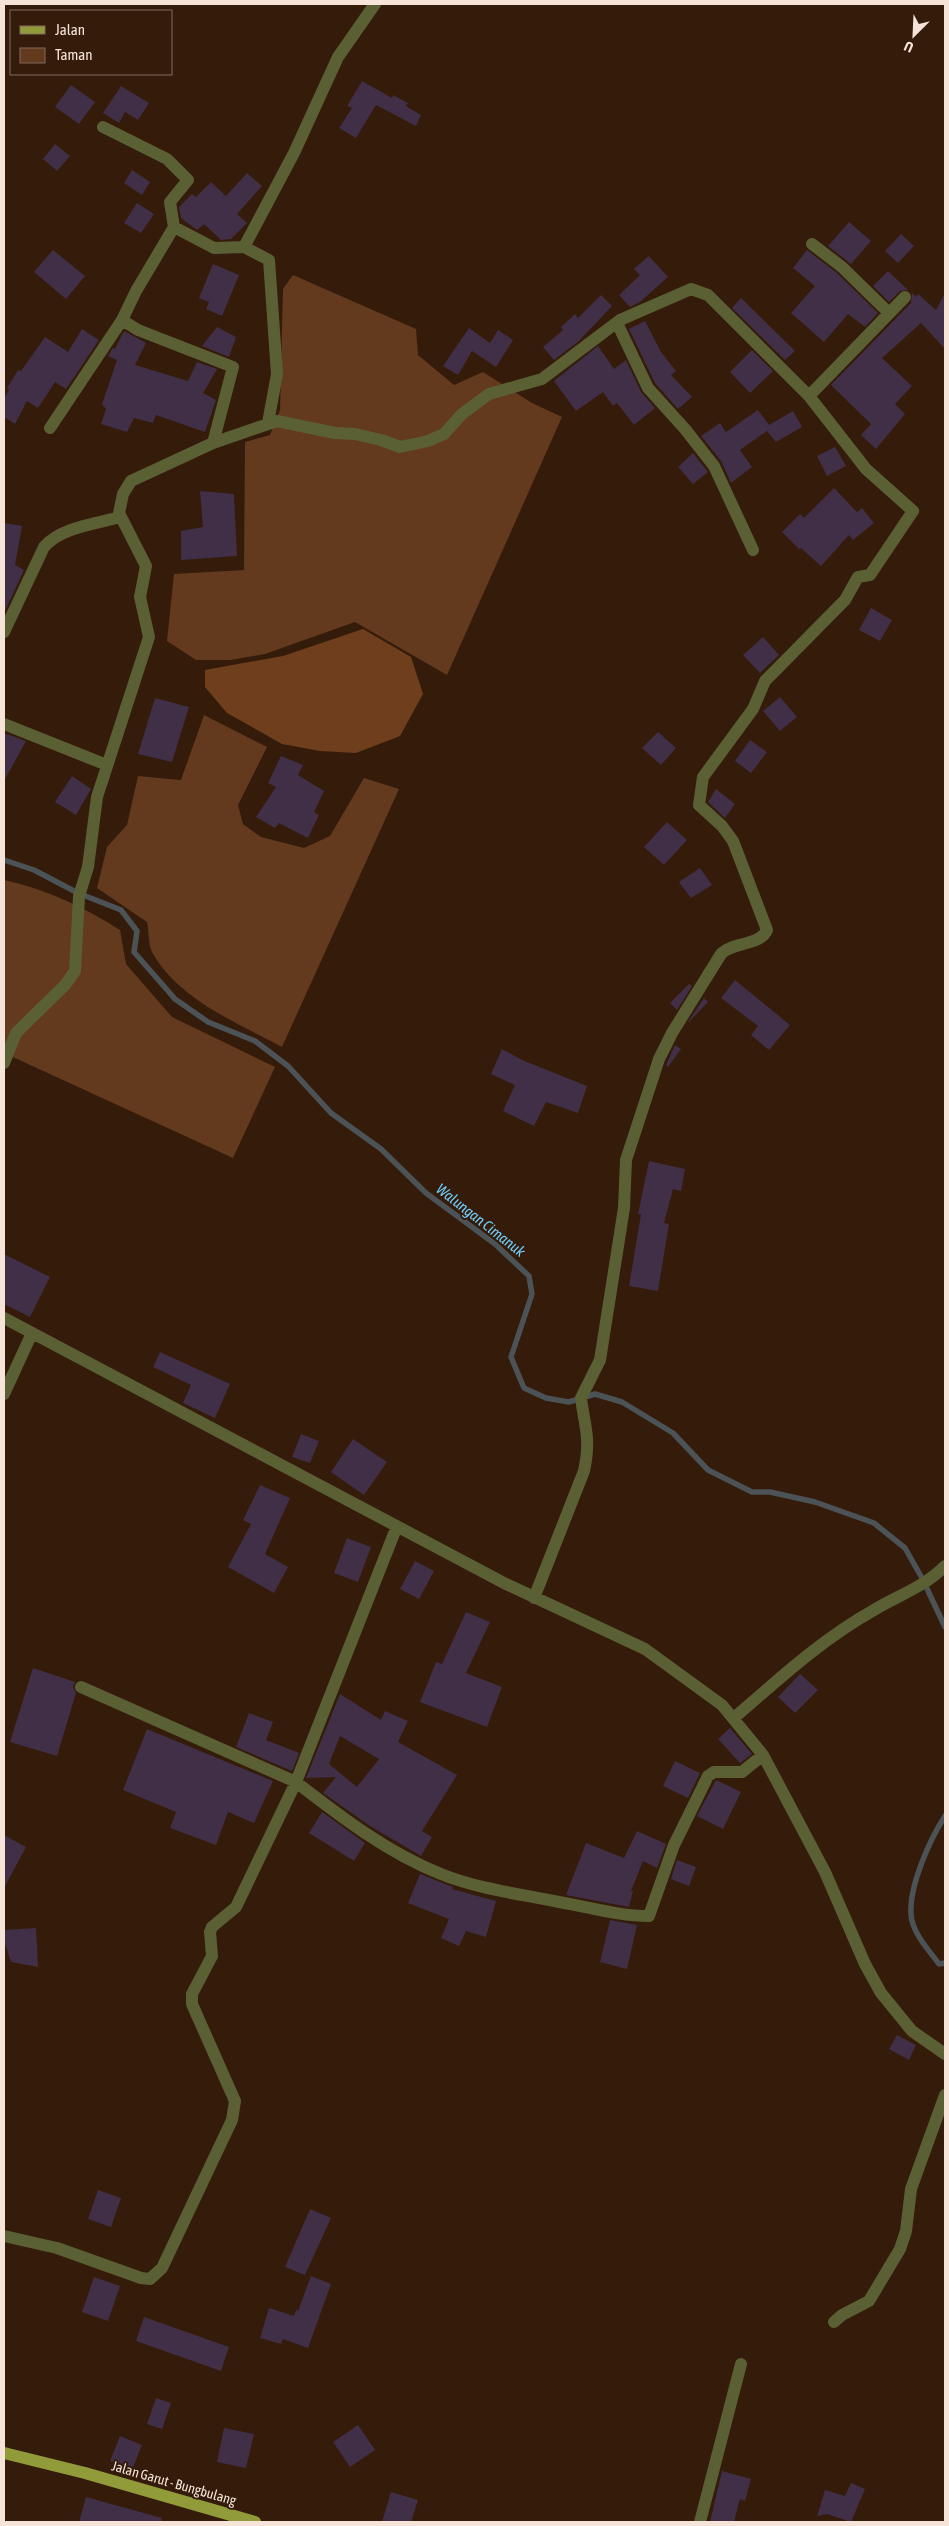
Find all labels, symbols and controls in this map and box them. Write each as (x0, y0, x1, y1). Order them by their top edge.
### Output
legend (10, 10, 172, 75)
north arrow (889, 10, 939, 60)
text: Jalan (55, 21, 85, 38)
text: U (902, 38, 916, 56)
text: Taman (55, 46, 93, 63)
water label: Walungan Cimanuk (433, 1180, 529, 1260)
street label: Jalan Garut - Bungbulang (110, 2458, 238, 2508)

